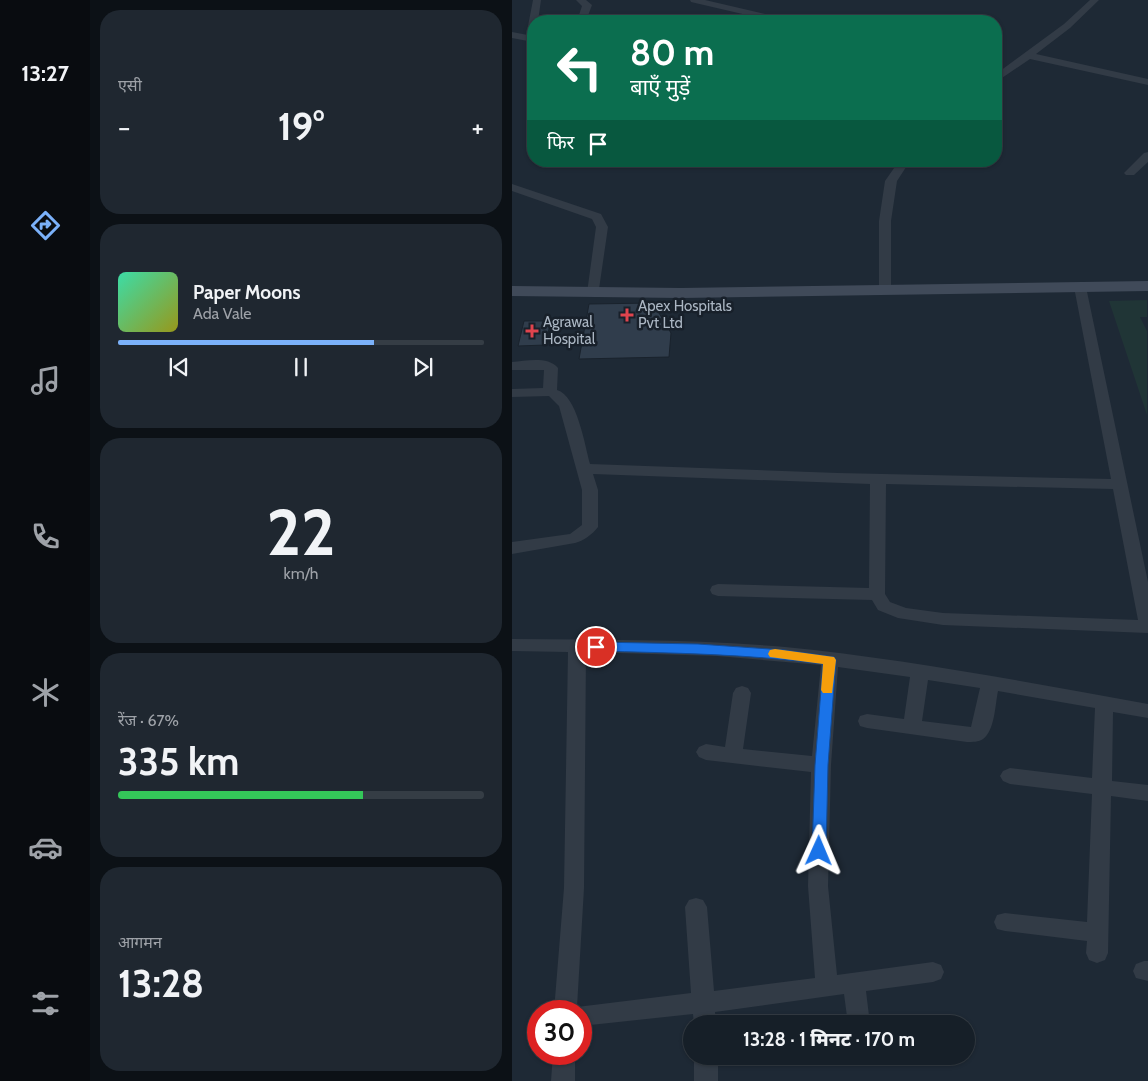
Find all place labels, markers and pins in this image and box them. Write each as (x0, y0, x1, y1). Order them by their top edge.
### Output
place label: Apex Hospitals Pvt Ltd (638, 297, 732, 332)
marker: Apex Hospitals Pvt Ltd (620, 308, 634, 322)
place label: Agrawal Hospital (543, 313, 596, 348)
marker: Agrawal Hospital (525, 324, 539, 338)
pin (575, 626, 617, 668)

